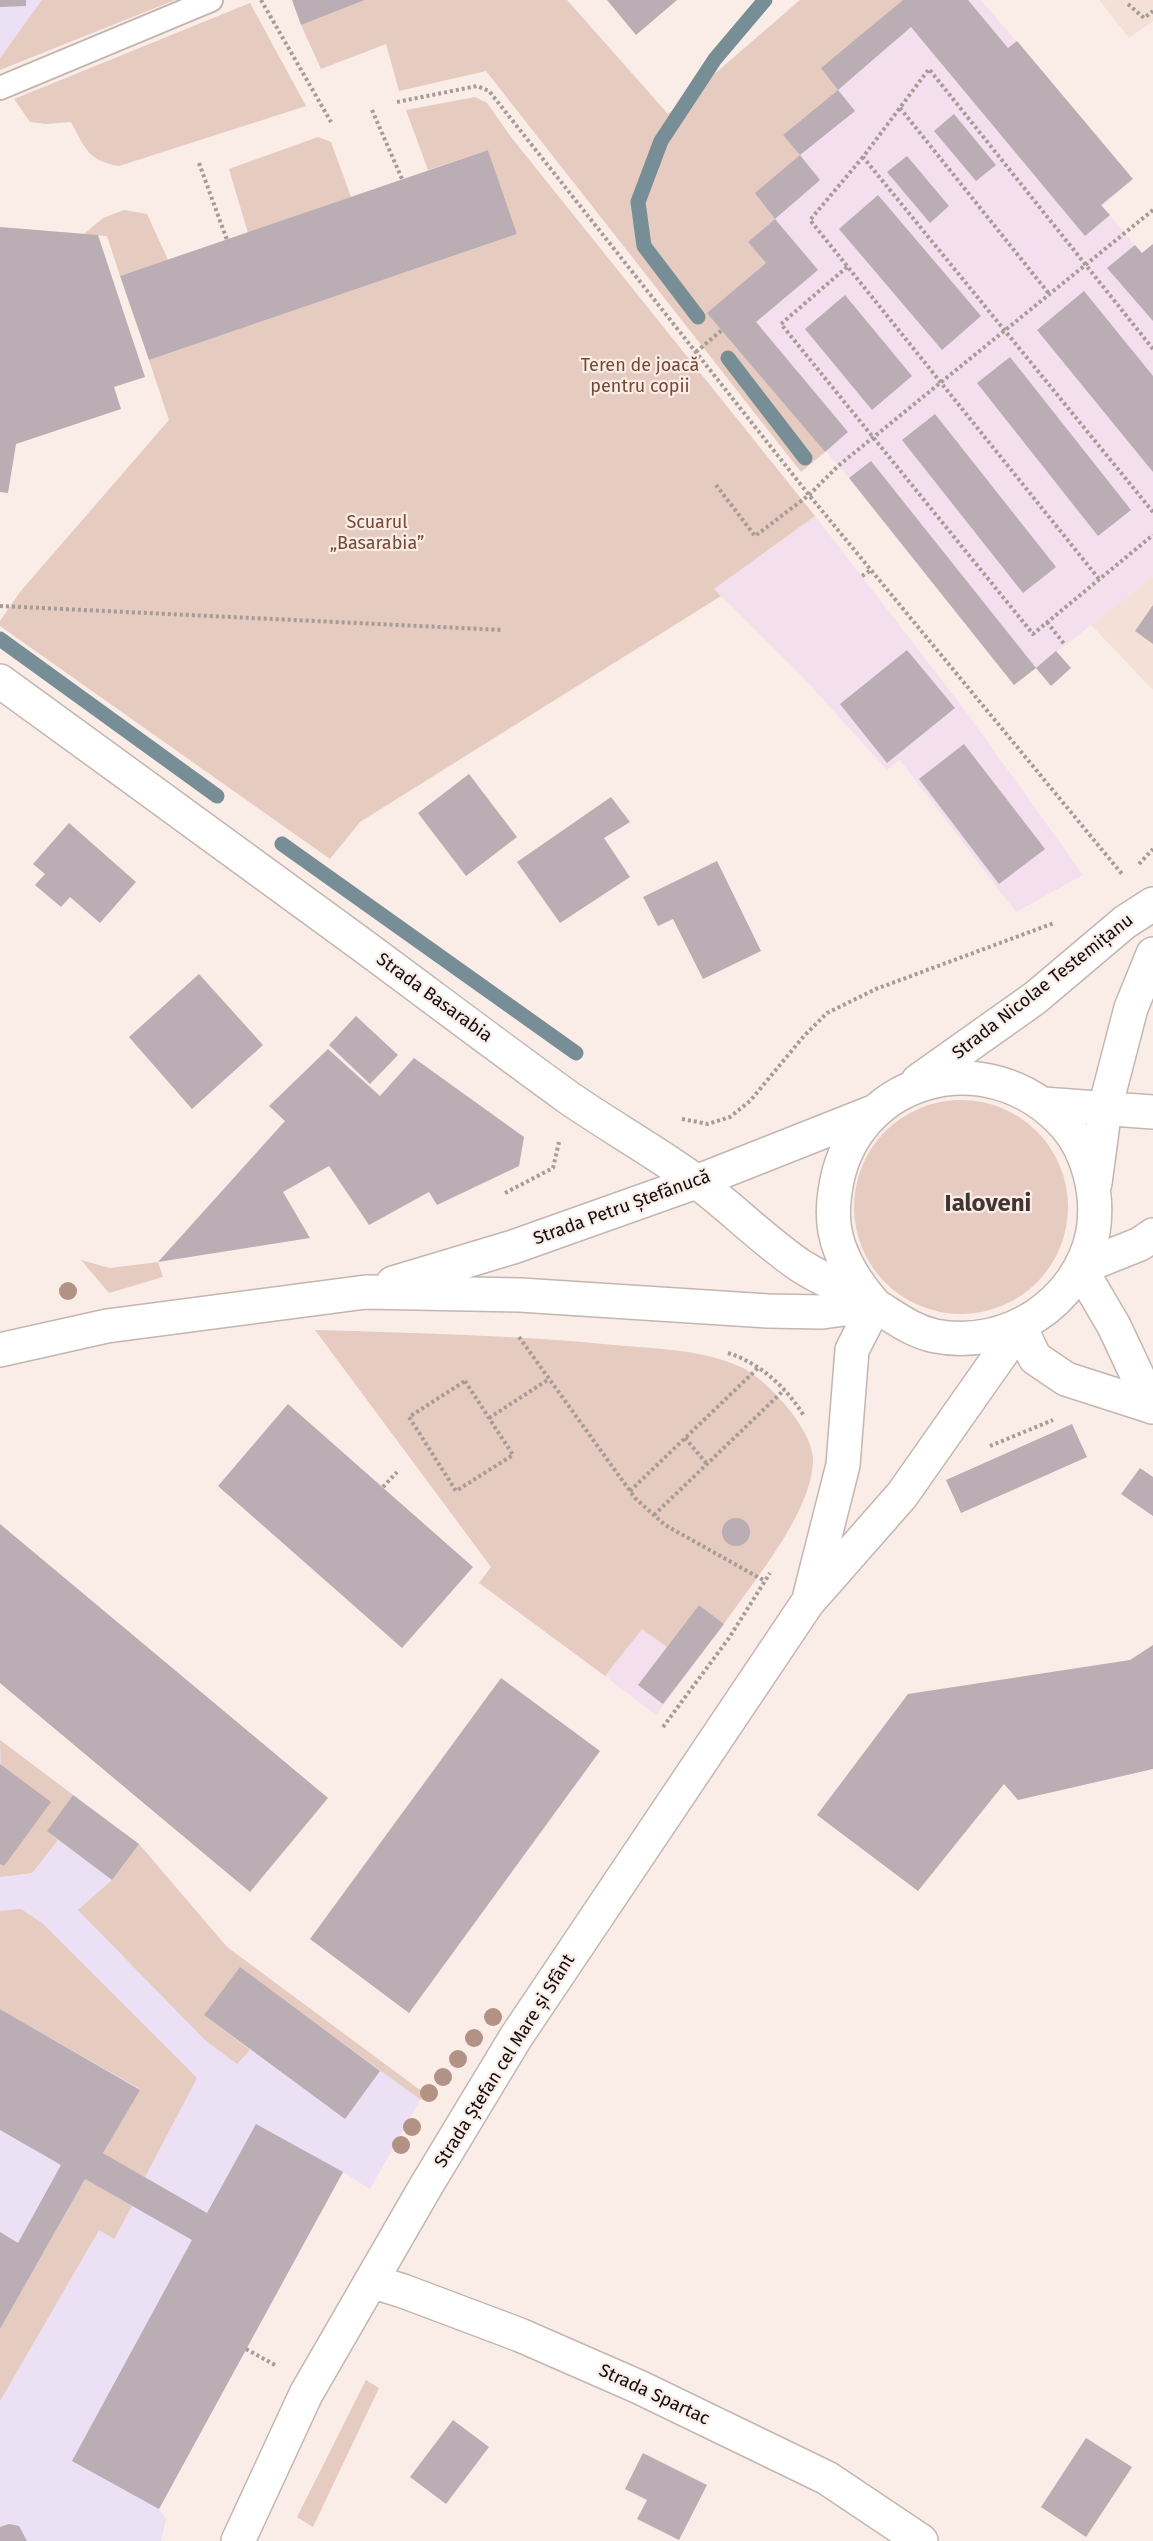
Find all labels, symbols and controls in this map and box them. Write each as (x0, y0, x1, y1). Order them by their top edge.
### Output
park label: Teren de joacă pentru copii (581, 355, 699, 398)
park label: Scuarul „Basarabia” (330, 512, 424, 554)
street label: Strada Nicolae Testemițanu (948, 910, 1138, 1064)
street label: Strada Basarabia (372, 949, 496, 1047)
street label: Strada Petru Ștefănucă (531, 1166, 713, 1250)
district label: Ialoveni (945, 1190, 1031, 1218)
street label: Strada Ștefan cel Mare și Sfânt (430, 1950, 580, 2172)
street label: Strada Spartac (595, 2360, 713, 2430)

